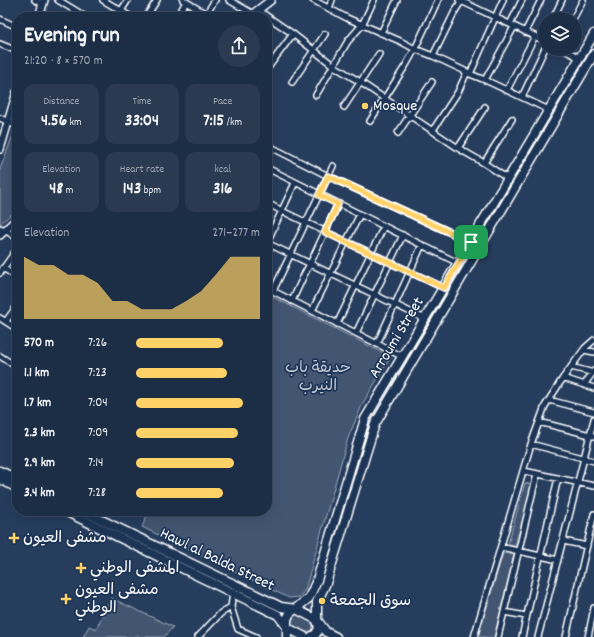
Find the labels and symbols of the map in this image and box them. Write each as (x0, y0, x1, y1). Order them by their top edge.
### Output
place label: Mosque (373, 95, 417, 118)
marker: Mosque (360, 101, 370, 111)
pin (454, 225, 488, 259)
street label: Arroumi Street (364, 293, 430, 383)
park label: حديقة باب النيرب (285, 357, 351, 398)
street label: Hawl al Balda Street (156, 522, 278, 598)
place label: مشفى العيون (23, 527, 107, 550)
marker: مشفى العيون (8, 532, 20, 544)
place label: المشفى الوطني (90, 557, 179, 581)
marker: المشفى الوطني (75, 562, 87, 574)
place label: مشفى العيون الوطني (75, 579, 159, 621)
place label: سوق الجمعة (330, 590, 411, 613)
marker: مشفى العيون الوطني (60, 593, 72, 605)
marker: سوق الجمعة (317, 596, 327, 606)

